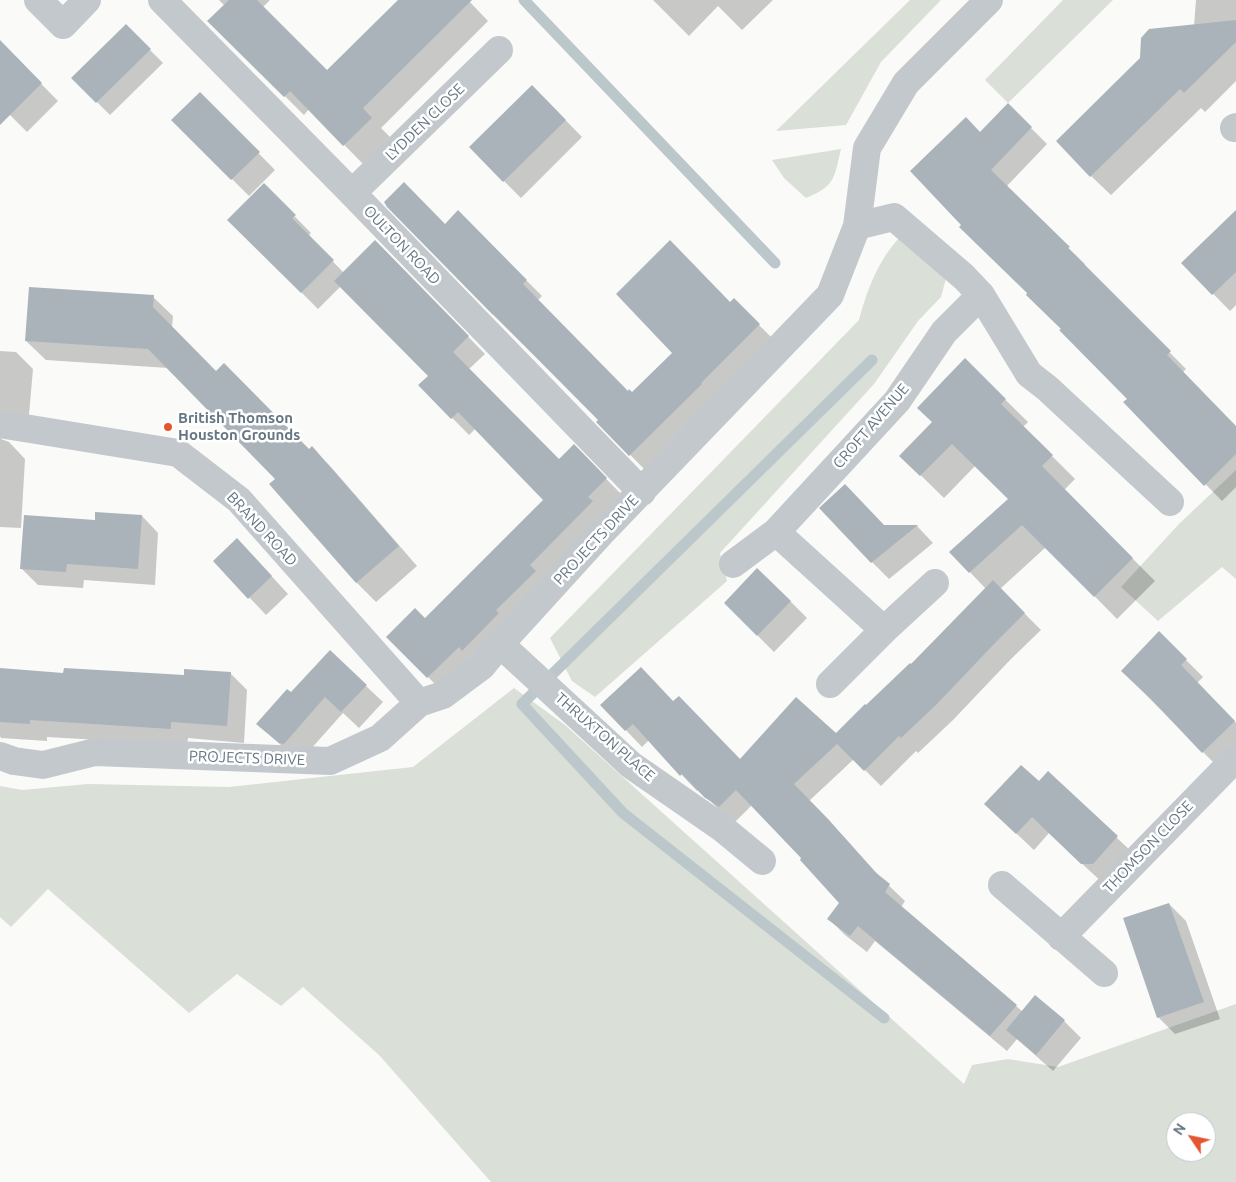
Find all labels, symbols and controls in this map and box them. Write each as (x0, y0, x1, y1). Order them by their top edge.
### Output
street label: LYDDEN CLOSE (382, 80, 468, 164)
street label: OULTON ROAD (360, 202, 444, 288)
street label: CROFT AVENUE (829, 380, 913, 472)
place label: British Thomson Houston Grounds (178, 409, 300, 444)
marker: British Thomson Houston Grounds (162, 421, 174, 433)
street label: BRAND ROAD (223, 488, 301, 570)
street label: PROJECTS DRIVE (550, 491, 642, 589)
street label: THRUXTON PLACE (552, 689, 658, 785)
street label: PROJECTS DRIVE (189, 747, 305, 769)
street label: THOMSON CLOSE (1099, 797, 1197, 897)
north arrow (1166, 1112, 1216, 1162)
text: N (1170, 1120, 1189, 1138)

